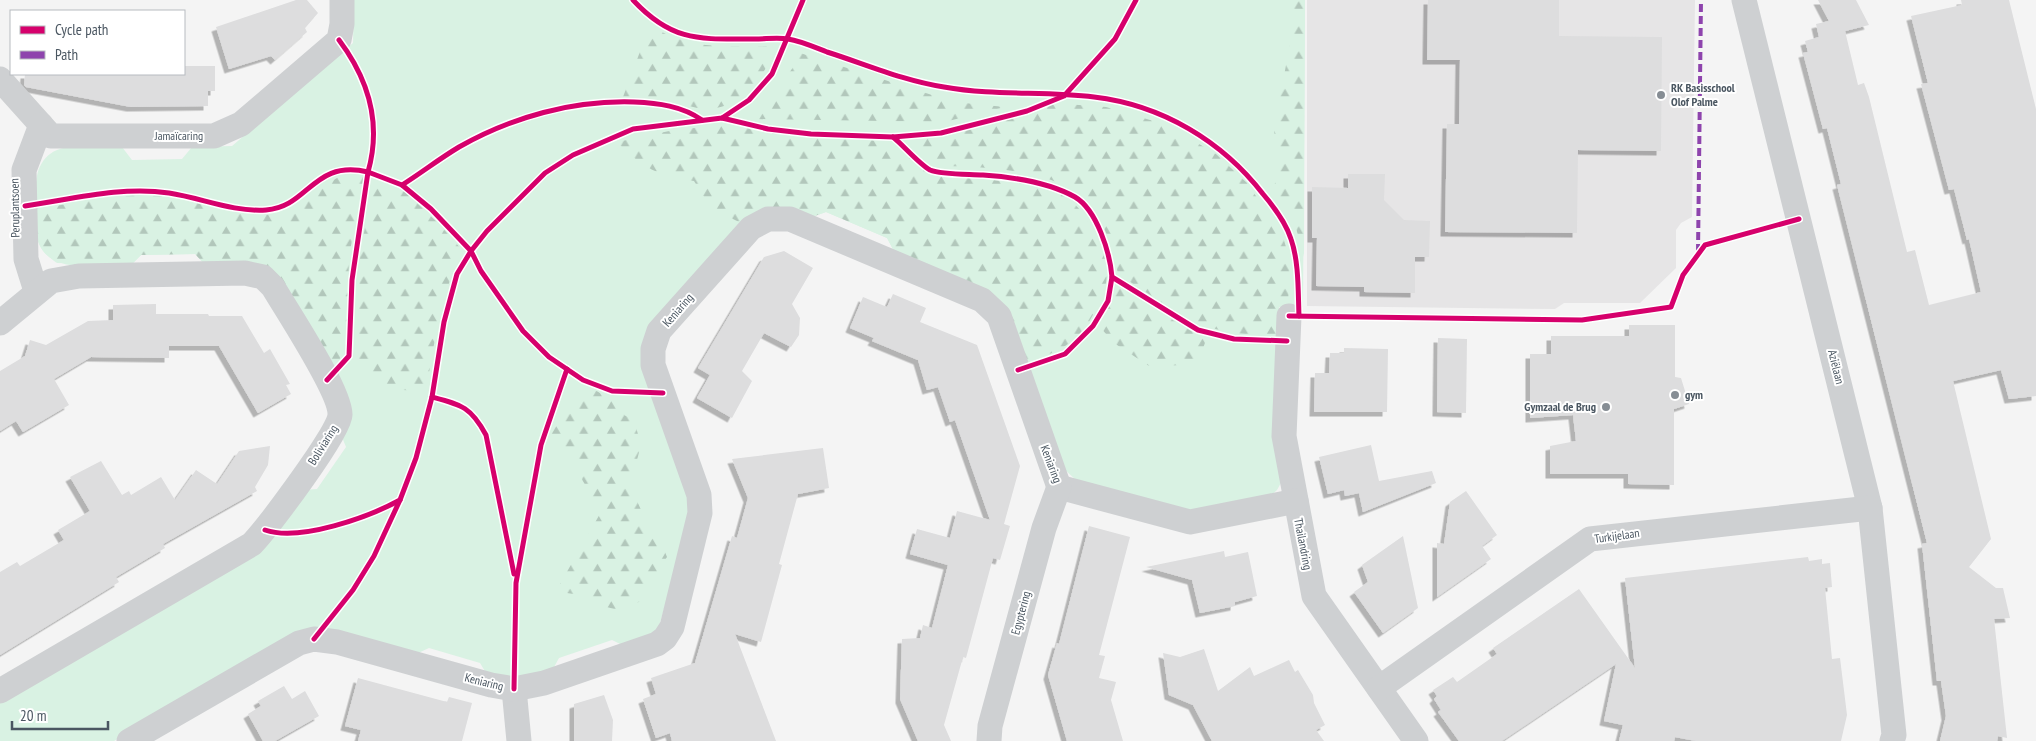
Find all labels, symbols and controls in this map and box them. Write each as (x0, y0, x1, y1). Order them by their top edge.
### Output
legend (10, 10, 185, 75)
text: Cycle path (55, 20, 108, 39)
text: Path (55, 45, 78, 64)
place label: RK Basisschool Olof Palme (1671, 80, 1735, 109)
marker: RK Basisschool Olof Palme (1655, 89, 1667, 101)
street label: Jamaïcaring (154, 128, 203, 143)
street label: Peruplantsoen (6, 178, 23, 238)
street label: Keniaring (659, 290, 696, 329)
street label: Aziëlaan (1825, 348, 1848, 386)
place label: gym (1685, 387, 1703, 402)
marker: gym (1669, 389, 1681, 401)
place label: Gymzaal de Brug (1524, 399, 1596, 414)
marker: Gymzaal de Brug (1600, 401, 1612, 413)
street label: Boliviaring (304, 422, 341, 468)
street label: Keniaring (1037, 443, 1066, 485)
street label: Thailandring (1291, 517, 1316, 571)
street label: Turkijelaan (1593, 525, 1640, 546)
street label: Egyptering (1008, 589, 1034, 636)
street label: Keniaring (463, 669, 505, 694)
scale bar (12, 698, 109, 730)
text: 20 m (20, 706, 46, 725)

